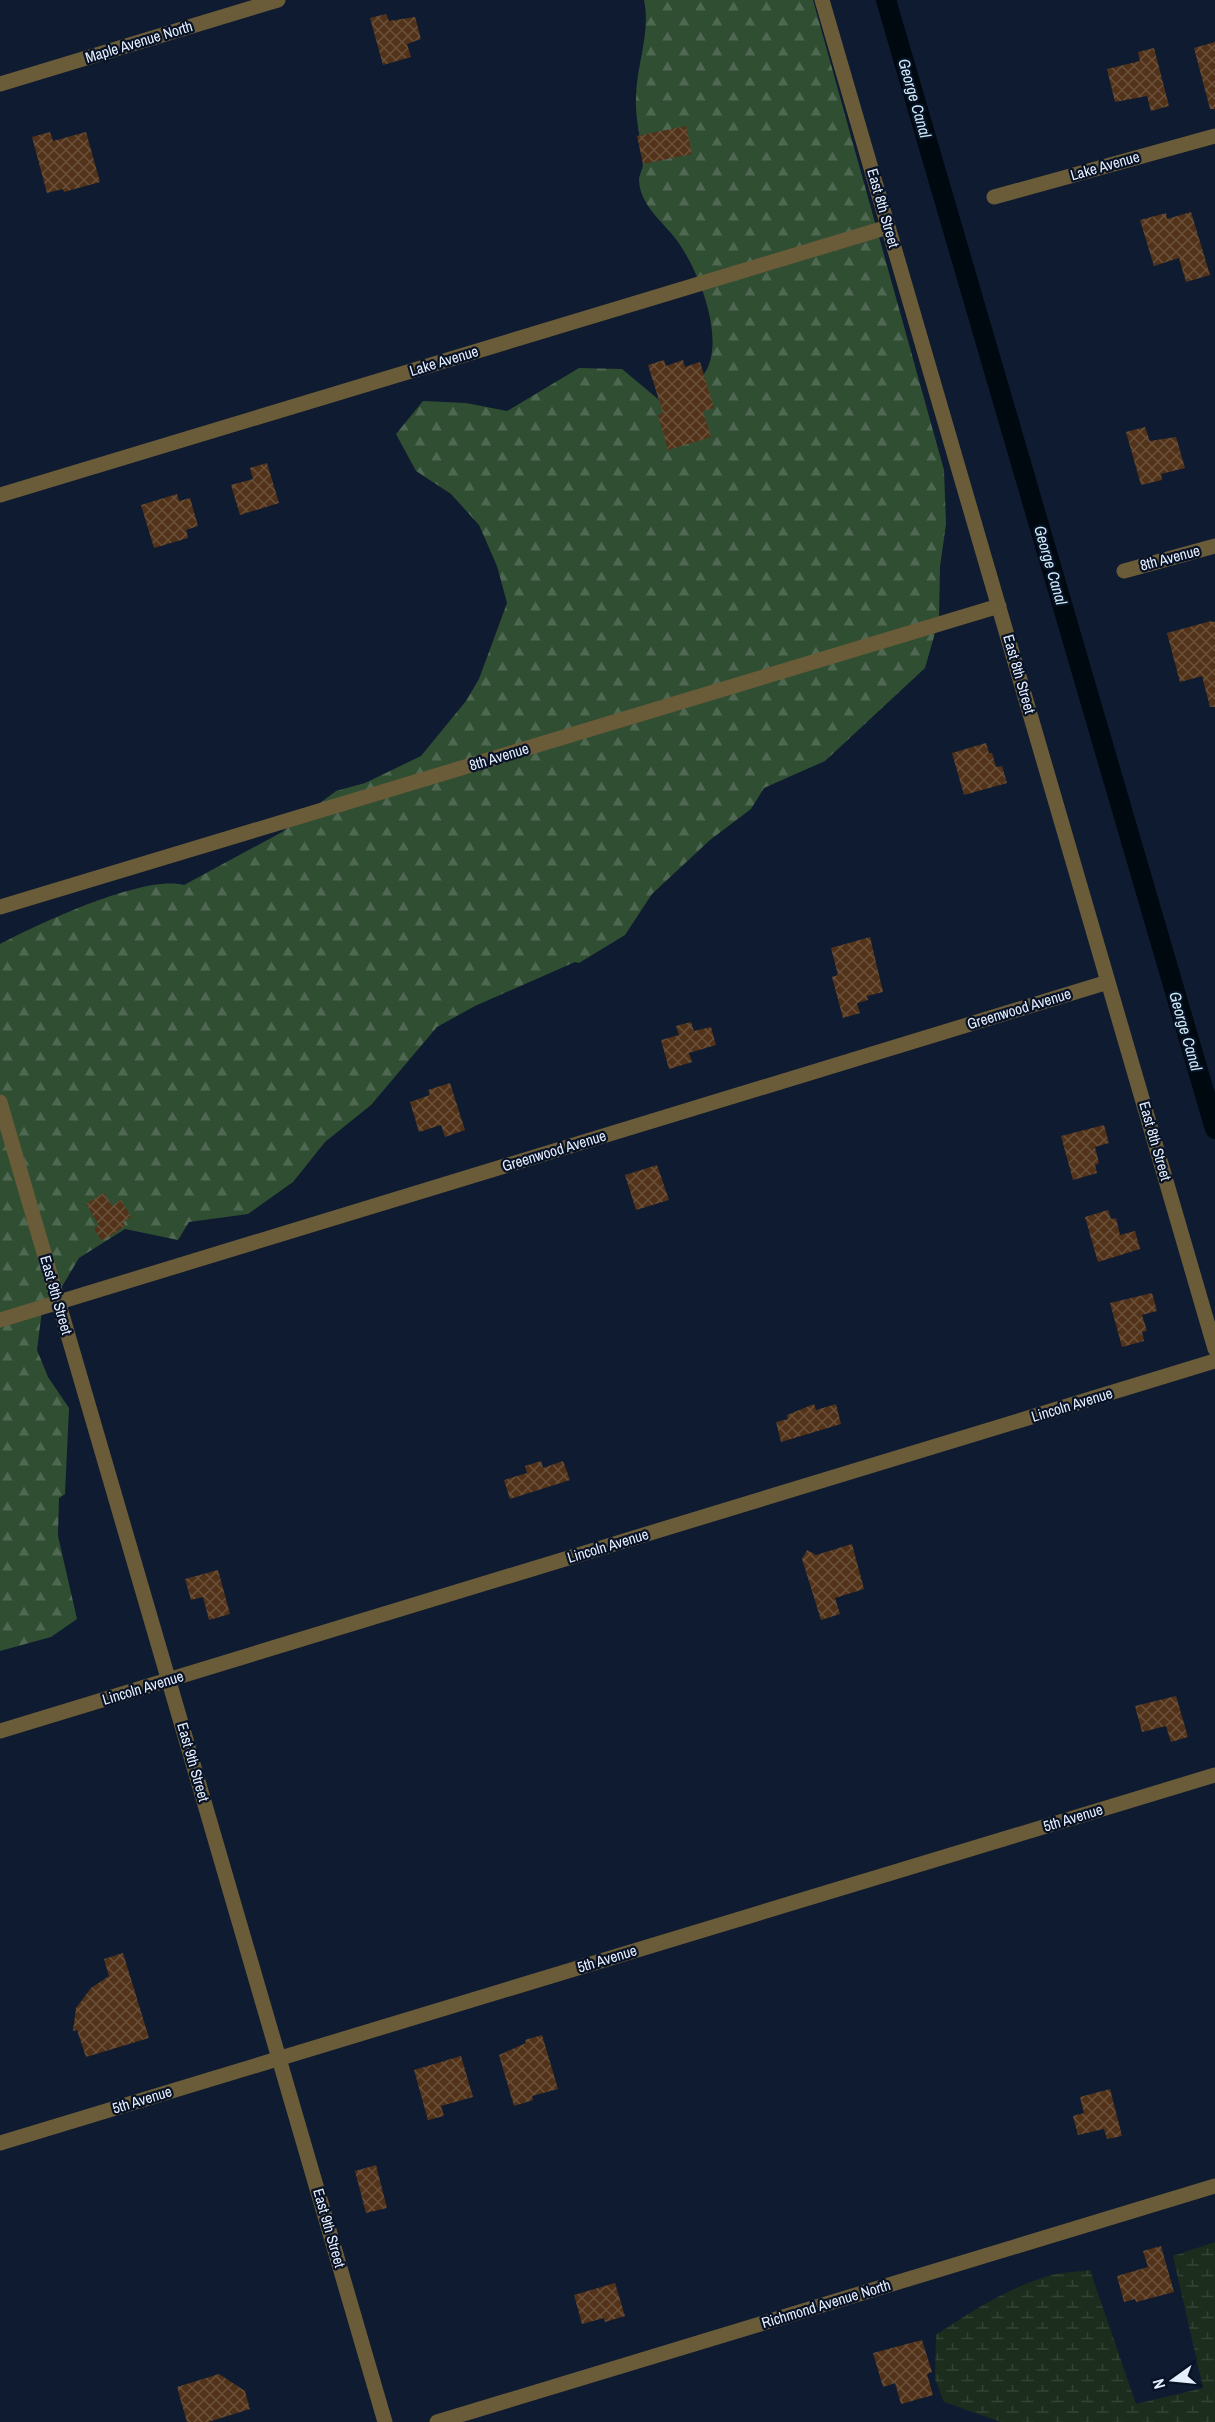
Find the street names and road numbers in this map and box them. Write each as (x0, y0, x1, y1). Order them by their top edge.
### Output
street label: Maple Avenue North (83, 15, 195, 68)
street label: Lake Avenue (1068, 146, 1142, 185)
street label: East 8th Street (862, 166, 905, 250)
street label: Lake Avenue (407, 340, 481, 381)
street label: 8th Avenue (1138, 539, 1202, 576)
street label: East 8th Street (998, 632, 1041, 716)
street label: 8th Avenue (466, 737, 531, 776)
street label: Greenwood Avenue (964, 983, 1074, 1034)
street label: East 8th Street (1134, 1099, 1177, 1183)
street label: Greenwood Avenue (499, 1125, 609, 1176)
street label: East 9th Street (35, 1253, 78, 1337)
street label: Lincoln Avenue (1029, 1382, 1115, 1427)
street label: Lincoln Avenue (565, 1523, 651, 1568)
street label: Lincoln Avenue (100, 1665, 186, 1710)
street label: East 9th Street (172, 1720, 215, 1804)
street label: 5th Avenue (1040, 1798, 1105, 1837)
street label: 5th Avenue (574, 1939, 639, 1978)
street label: 5th Avenue (109, 2080, 174, 2119)
street label: East 9th Street (308, 2186, 351, 2270)
street label: Richmond Avenue North (759, 2274, 893, 2333)

